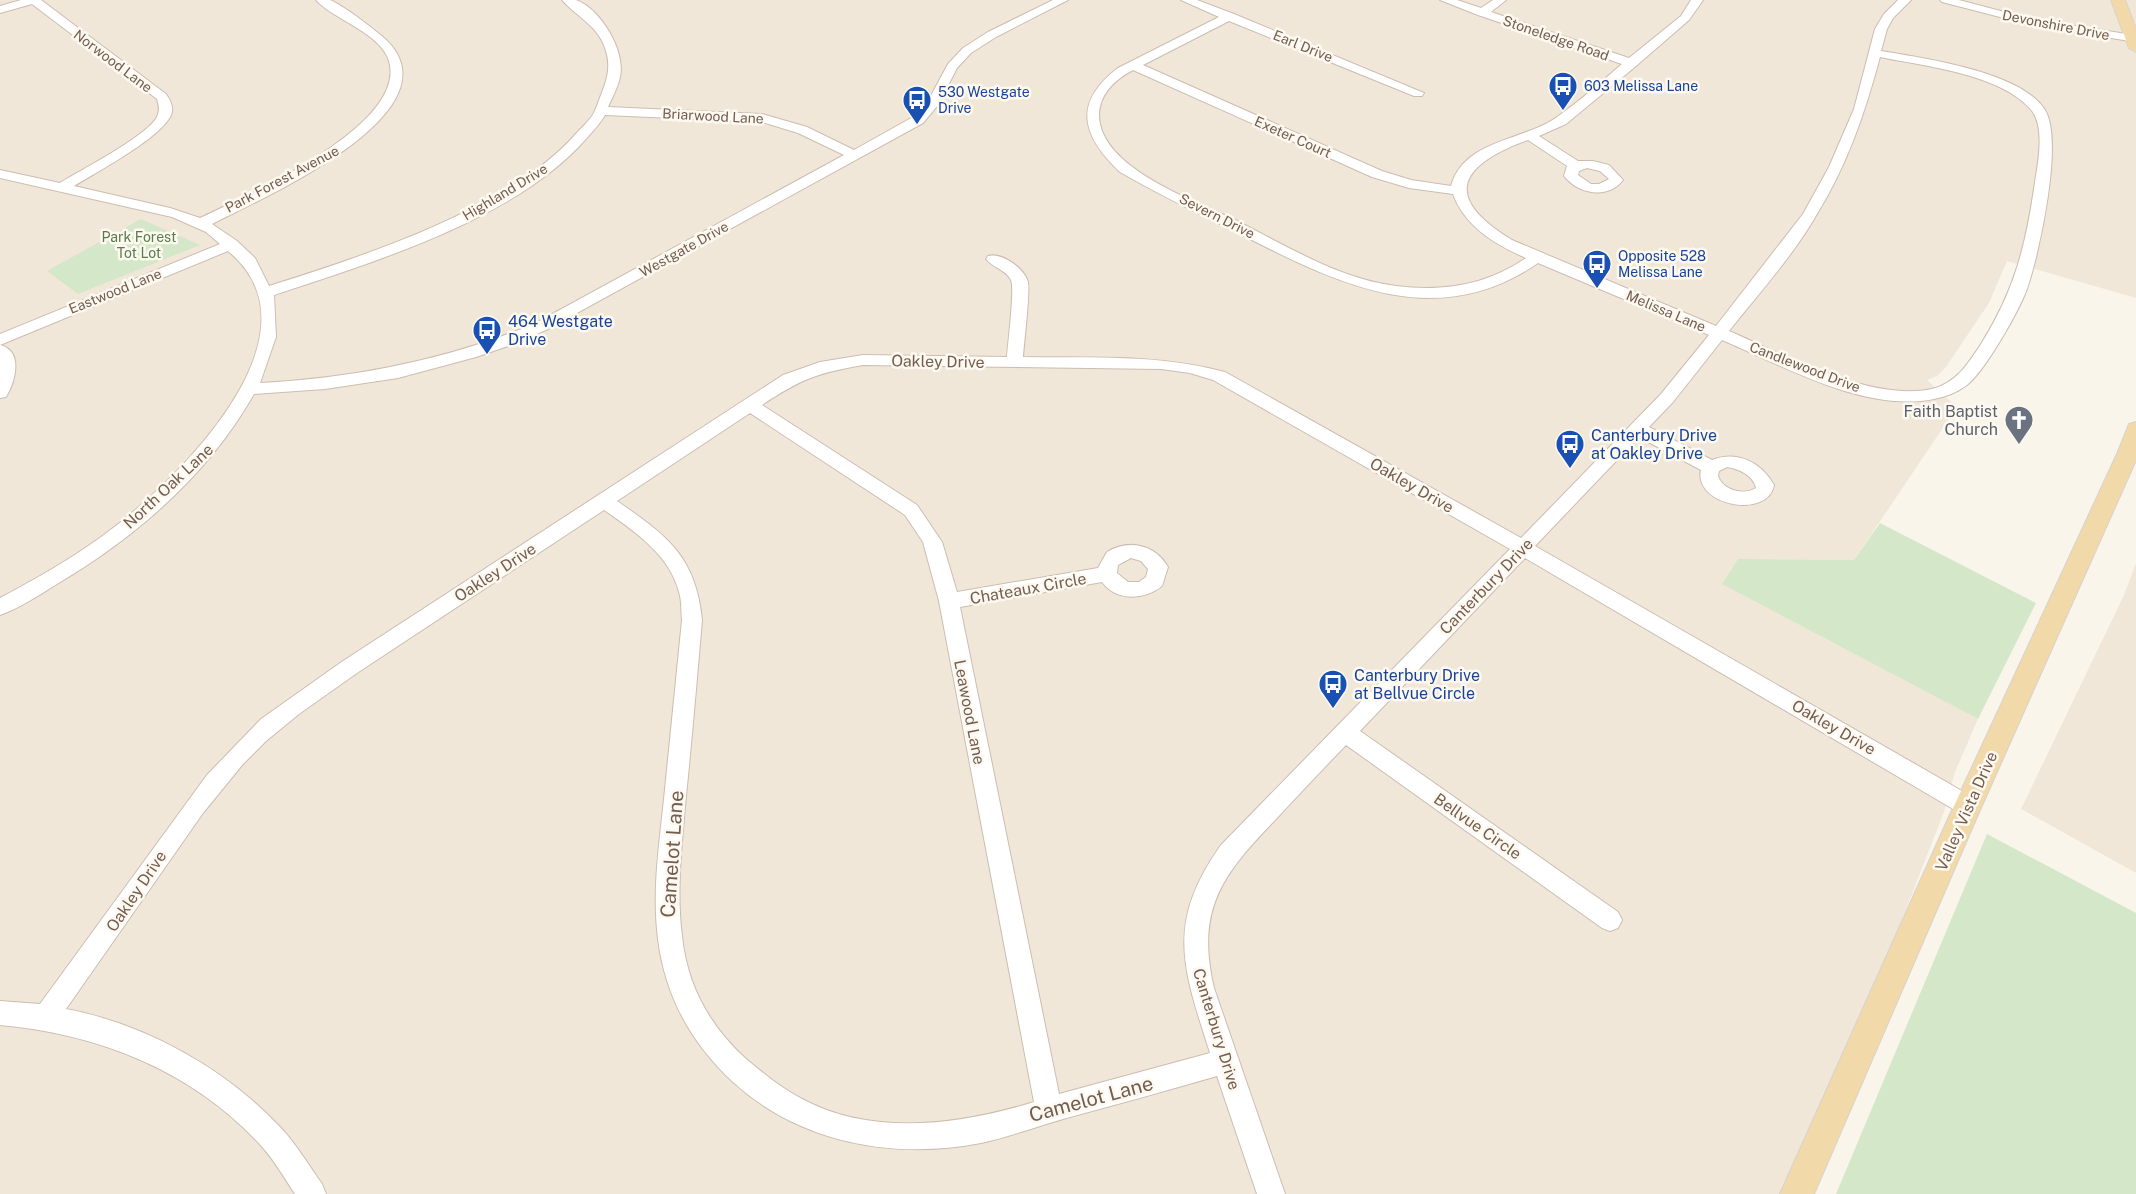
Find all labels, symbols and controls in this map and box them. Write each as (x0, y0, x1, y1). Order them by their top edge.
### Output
street label: Devonshire Drive (2001, 7, 2111, 43)
street label: Stoneledge Road (1501, 12, 1611, 64)
street label: Norwood Lane (71, 26, 155, 96)
street label: Earl Drive (1271, 27, 1335, 65)
bus stop icon: 603 Melissa Lane (1547, 70, 1579, 112)
place label: 603 Melissa Lane (1584, 78, 1698, 94)
bus stop icon: 530 Westgate Drive (901, 84, 933, 126)
place label: 530 Westgate Drive (938, 84, 1030, 116)
street label: Briarwood Lane (662, 105, 764, 127)
street label: Exeter Court (1252, 113, 1334, 161)
street label: Park Forest Avenue (222, 142, 342, 216)
street label: Highland Drive (460, 160, 550, 224)
street label: Severn Drive (1177, 190, 1257, 242)
street label: Westgate Drive (637, 218, 731, 280)
park label: Park Forest Tot Lot (102, 229, 176, 261)
bus stop icon: Opposite 528 Melissa Lane (1581, 248, 1613, 290)
place label: Opposite 528 Melissa Lane (1618, 248, 1706, 280)
street label: Eastwood Lane (66, 265, 164, 317)
street label: Melissa Lane (1624, 287, 1708, 335)
place label: 464 Westgate Drive (508, 312, 613, 349)
bus stop icon: 464 Westgate Drive (471, 314, 503, 356)
street label: Candlewood Drive (1747, 338, 1863, 396)
street label: Oakley Drive (891, 351, 985, 372)
place label: Faith Baptist Church (1903, 402, 1998, 439)
church icon: Faith Baptist Church (2003, 404, 2035, 446)
place label: Canterbury Drive at Oakley Drive (1591, 426, 1717, 463)
bus stop icon: Canterbury Drive at Oakley Drive (1554, 428, 1586, 470)
street label: North Oak Lane (120, 440, 217, 533)
street label: Oakley Drive (1367, 454, 1457, 517)
street label: Canterbury Drive (1436, 534, 1537, 638)
street label: Oakley Drive (451, 539, 540, 606)
street label: Chateaux Circle (968, 569, 1088, 608)
street label: Leawood Lane (950, 658, 989, 766)
place label: Canterbury Drive at Bellvue Circle (1354, 666, 1480, 703)
bus stop icon: Canterbury Drive at Bellvue Circle (1317, 668, 1349, 710)
street label: Oakley Drive (1789, 696, 1879, 759)
street label: Valley Vista Drive (1932, 749, 2001, 874)
street label: Bellvue Circle (1430, 789, 1525, 864)
street label: Camelot Lane (656, 790, 688, 918)
street label: Oakley Drive (102, 847, 170, 935)
street label: Canterbury Drive (1189, 966, 1244, 1092)
street label: Camelot Lane (1026, 1071, 1156, 1127)

